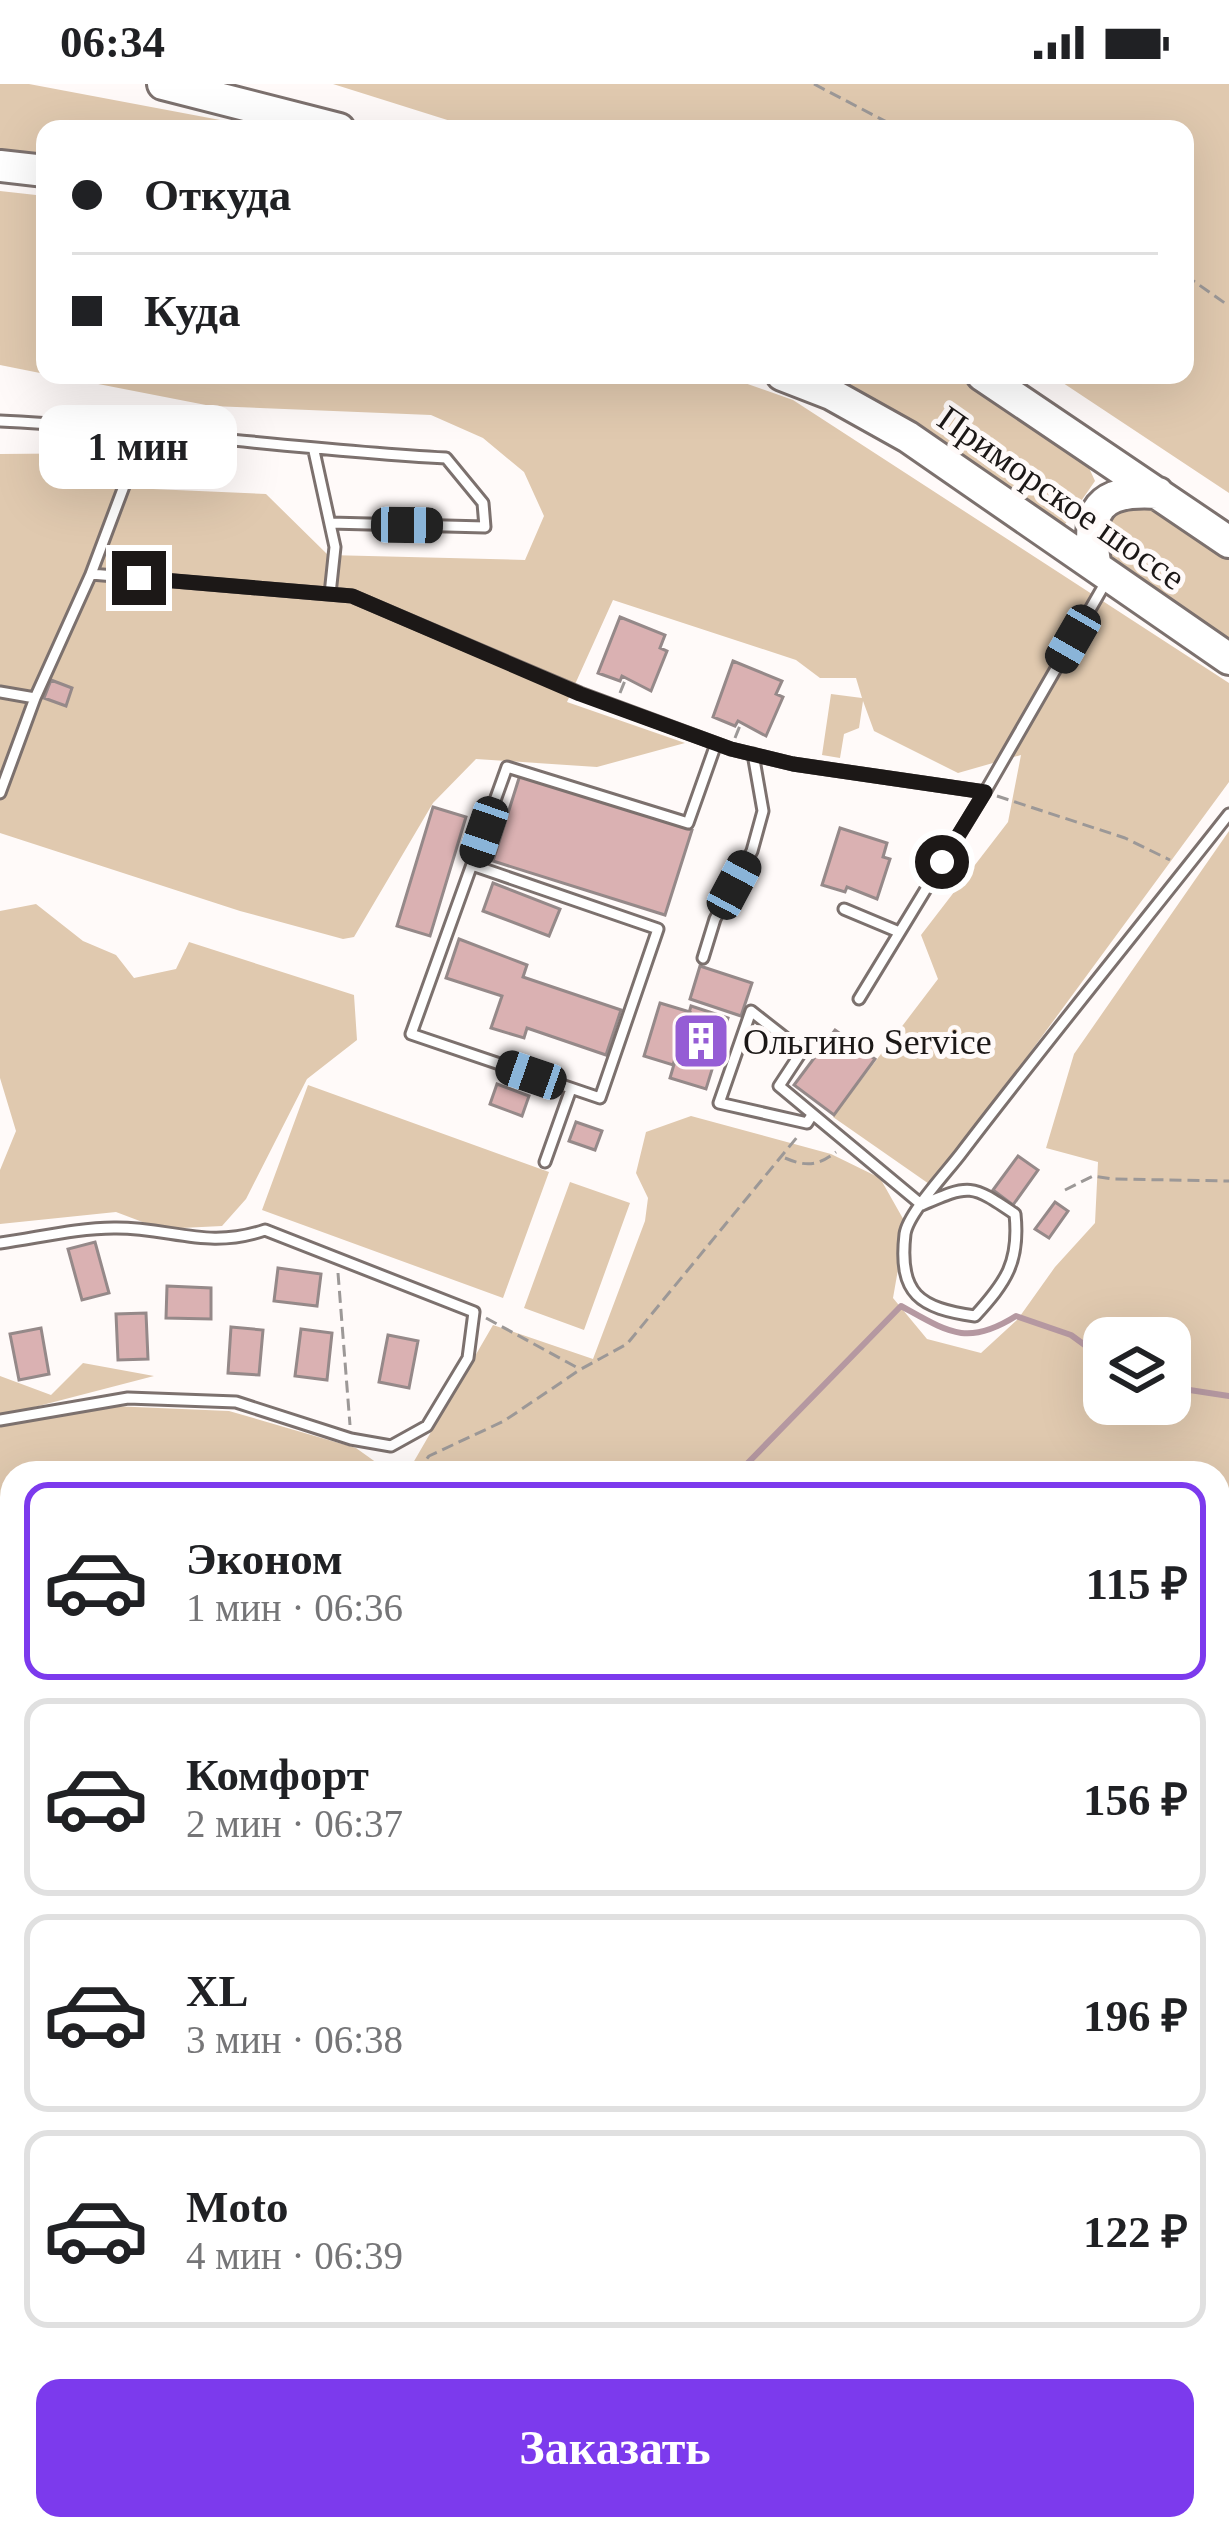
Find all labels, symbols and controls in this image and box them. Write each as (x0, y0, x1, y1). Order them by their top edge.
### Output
text: 06:34 (60, 17, 165, 67)
text: Откуда (144, 170, 291, 220)
text: Куда (144, 286, 240, 336)
street label: Приморское шоссе (930, 398, 1193, 598)
callout: 1 мин (40, 404, 238, 488)
text: 1 мин (88, 425, 188, 468)
car (371, 506, 443, 544)
route end (112, 551, 166, 605)
car (1039, 599, 1107, 679)
car (455, 792, 513, 872)
route start (915, 835, 969, 889)
car (701, 845, 767, 925)
building icon: Ольгино Service (670, 1010, 732, 1072)
place label: Ольгино Service (743, 1022, 992, 1062)
car (491, 1046, 571, 1104)
map controls (1083, 1317, 1191, 1425)
button: layers (1083, 1317, 1191, 1425)
icon: car (42, 1527, 150, 1635)
text: Эконом (186, 1534, 343, 1584)
text: 115 ₽ (1086, 1559, 1188, 1609)
text: 1 мин · 06:36 (186, 1586, 403, 1629)
icon: car (42, 1743, 150, 1851)
text: Комфорт (186, 1750, 369, 1800)
text: 156 ₽ (1083, 1775, 1188, 1825)
text: 2 мин · 06:37 (186, 1802, 403, 1845)
icon: car (42, 1959, 150, 2067)
text: XL (186, 1966, 249, 2016)
text: 196 ₽ (1083, 1991, 1188, 2041)
text: 3 мин · 06:38 (186, 2018, 403, 2061)
icon: car (42, 2175, 150, 2283)
text: Moto (186, 2182, 288, 2232)
text: 122 ₽ (1083, 2207, 1188, 2257)
text: 4 мин · 06:39 (186, 2234, 403, 2277)
button: Заказать (36, 2379, 1194, 2517)

